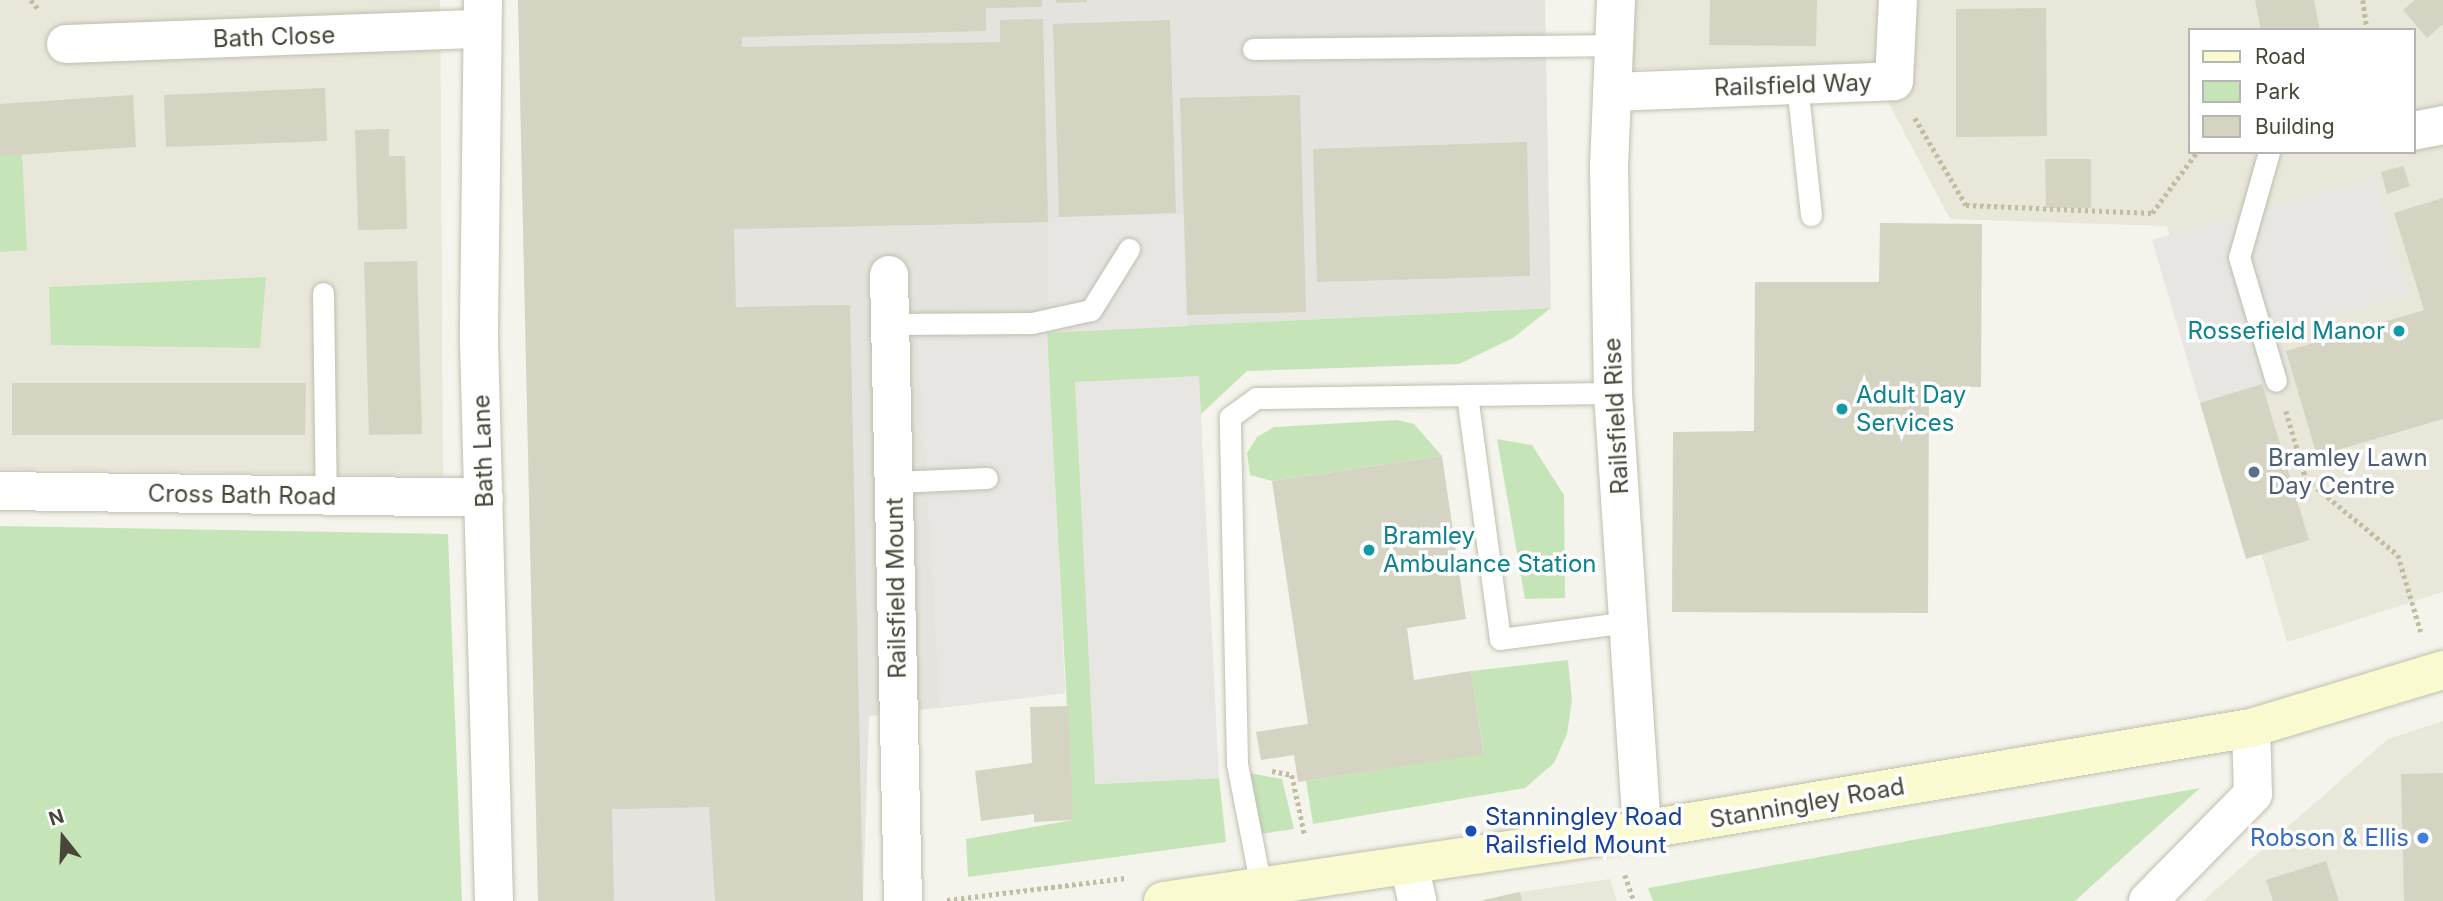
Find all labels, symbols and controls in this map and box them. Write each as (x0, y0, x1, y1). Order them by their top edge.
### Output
street label: Bath Close (212, 20, 336, 54)
legend (2188, 28, 2415, 154)
text: Road (2255, 44, 2306, 69)
street label: Railsfield Way (1714, 68, 1872, 102)
text: Park (2255, 79, 2300, 104)
text: Building (2255, 114, 2335, 139)
place label: Rossefield Manor (2187, 317, 2385, 345)
marker: Rossefield Manor (2391, 323, 2407, 339)
street label: Railsfield Rise (1598, 337, 1634, 495)
place label: Adult Day Services (1856, 381, 1966, 437)
street label: Bath Lane (467, 394, 499, 508)
marker: Adult Day Services (1834, 401, 1850, 417)
place label: Bramley Lawn Day Centre (2268, 444, 2428, 500)
marker: Bramley Lawn Day Centre (2246, 464, 2262, 480)
street label: Cross Bath Road (148, 479, 336, 511)
street label: Railsfield Mount (880, 497, 912, 679)
place label: Bramley Ambulance Station (1383, 522, 1596, 578)
marker: Bramley Ambulance Station (1361, 542, 1377, 558)
street label: Stanningley Road (1707, 772, 1907, 834)
north arrow (28, 803, 98, 873)
place label: Stanningley Road Railsfield Mount (1485, 803, 1682, 859)
text: N (46, 804, 67, 831)
marker: Stanningley Road Railsfield Mount (1463, 823, 1479, 839)
place label: Robson & Ellis (2250, 824, 2409, 852)
marker: Robson & Ellis (2415, 830, 2431, 846)

